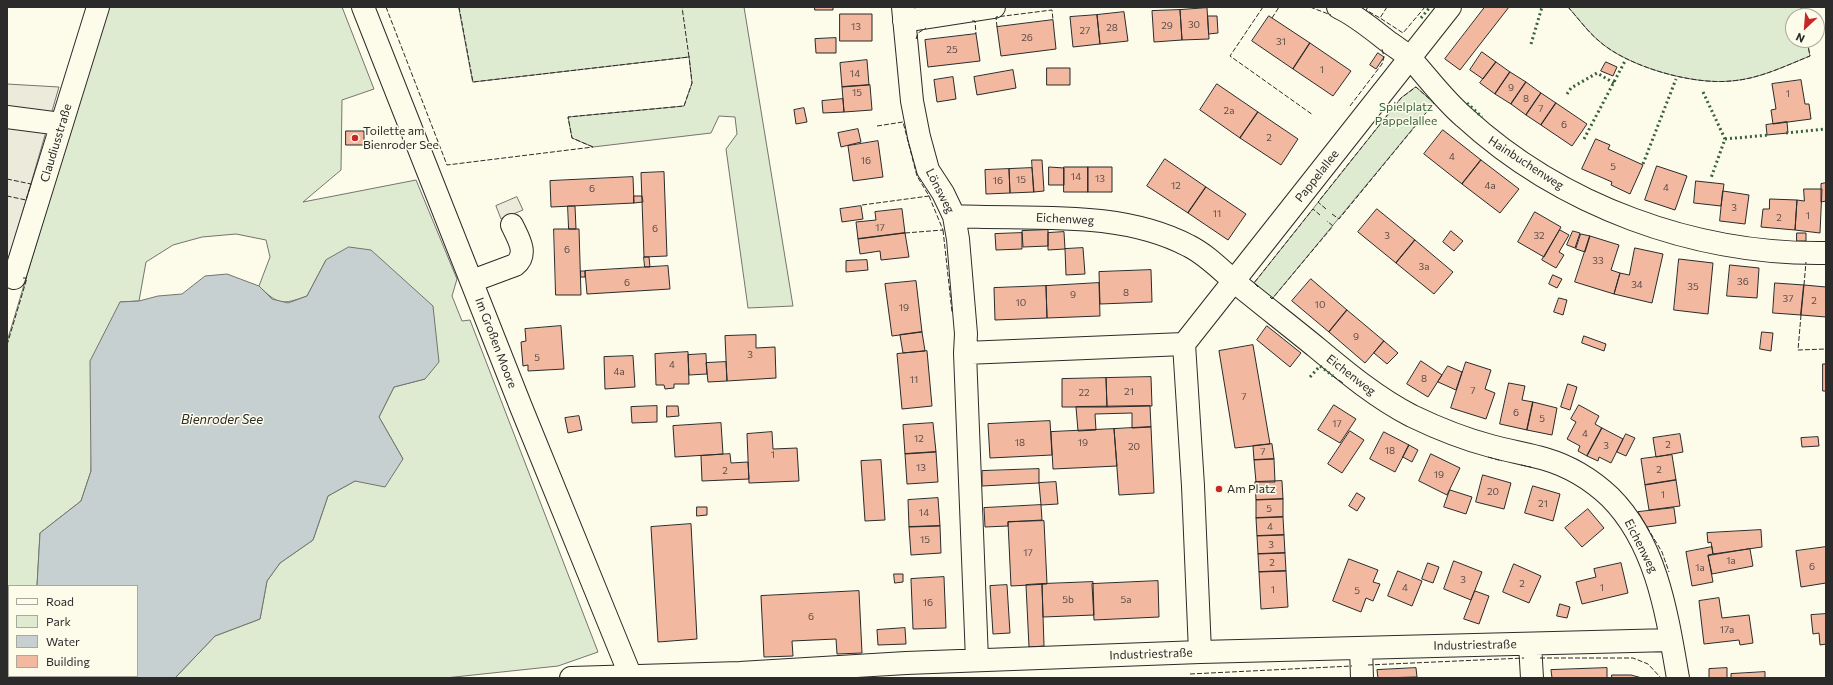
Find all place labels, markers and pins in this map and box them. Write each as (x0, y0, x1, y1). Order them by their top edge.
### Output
place label: Toilette am Bienroder See (363, 124, 439, 152)
marker: Toilette am Bienroder See (350, 133, 360, 143)
place label: Am Platz (1227, 482, 1276, 496)
marker: Am Platz (1214, 484, 1224, 494)

